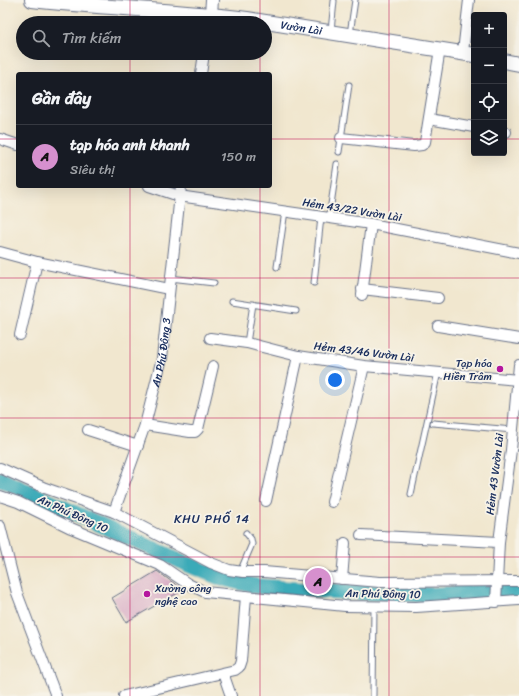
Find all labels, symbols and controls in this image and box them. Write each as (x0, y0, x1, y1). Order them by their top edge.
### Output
map controls (471, 12, 507, 156)
button: + (471, 12, 507, 48)
street label: Vườn Lài (279, 15, 324, 40)
search box (16, 16, 272, 60)
text: Tìm kiếm (62, 25, 121, 51)
icon: search (30, 27, 52, 49)
button: − (471, 48, 507, 84)
text: Gần đây (32, 83, 91, 113)
button: locate (471, 84, 507, 120)
button: layers (471, 120, 507, 156)
text: tạp hóa anh khanh (70, 132, 190, 158)
text: A (41, 145, 49, 168)
text: 150 m (221, 145, 256, 168)
text: Siêu thị (70, 158, 115, 181)
street label: Hẻm 43/22 Vườn Lài (301, 193, 404, 227)
street label: An Phú Đông 3 (145, 317, 176, 390)
street label: Hẻm 43/46 Vườn Lài (313, 336, 416, 368)
place label: Tạp hóa Hiền Trâm (443, 354, 492, 386)
marker: Tạp hóa Hiền Trâm (495, 364, 505, 374)
your location (325, 370, 345, 390)
street label: Hẻm 43 Vườn Lài (481, 431, 510, 516)
street label: An Phú Đông 10 (34, 490, 111, 538)
district label: KHU PHỐ 14 (174, 508, 250, 530)
pin: A (305, 566, 331, 596)
place label: Xường công nghệ cao (154, 579, 212, 611)
street label: An Phú Đông 10 (344, 584, 421, 604)
marker: Xường công nghệ cao (142, 589, 152, 599)

